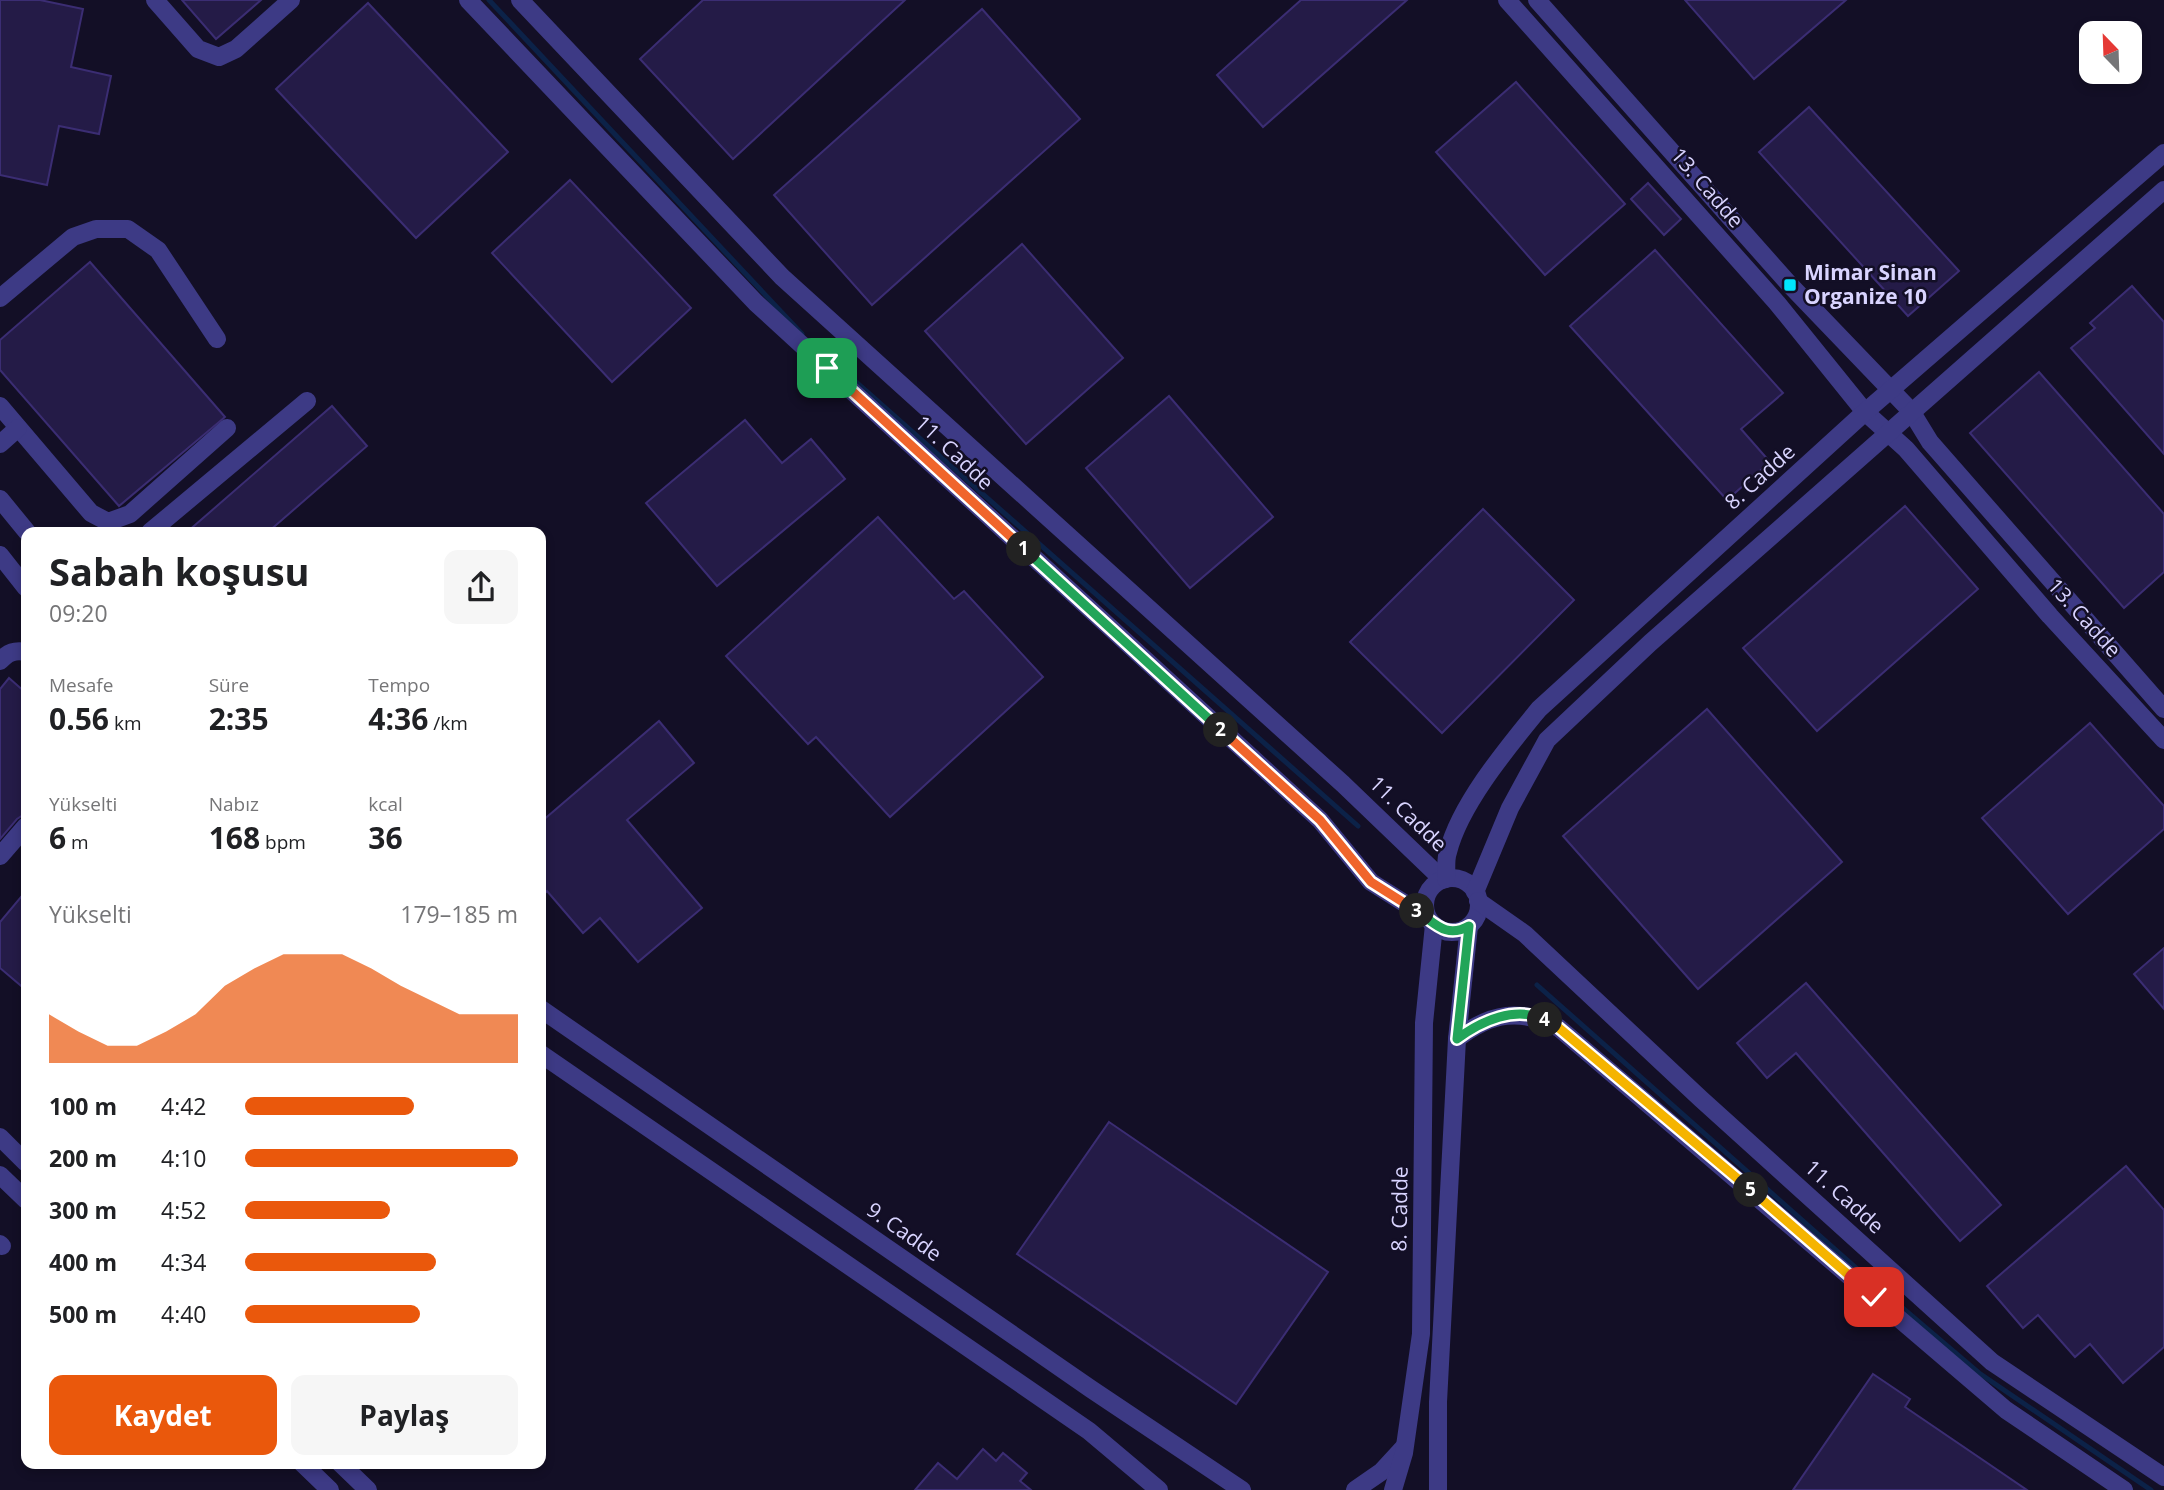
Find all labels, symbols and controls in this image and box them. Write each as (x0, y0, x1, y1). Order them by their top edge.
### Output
north arrow (2079, 21, 2142, 84)
map controls (2079, 21, 2142, 84)
street label: 13. Cadde (1665, 141, 1750, 233)
place label: Mimar Sinan Organize 10 (1804, 258, 1937, 310)
marker: Mimar Sinan Organize 10 (1782, 277, 1798, 293)
pin (797, 338, 857, 398)
icon: arrive (808, 349, 846, 387)
street label: 11. Cadde (910, 409, 1000, 496)
street label: 8. Cadde (1718, 437, 1800, 515)
pin: 1 (1006, 532, 1042, 566)
text: 1 (1018, 535, 1029, 561)
text: Sabah koşusu (49, 545, 310, 597)
button: share (444, 550, 518, 624)
street label: 13. Cadde (2042, 572, 2128, 663)
text: 09:20 (49, 597, 108, 629)
text: Mesafe (49, 672, 113, 698)
text: Süre (209, 672, 249, 698)
text: Tempo (368, 672, 430, 698)
text: 0.56 (49, 698, 109, 739)
text: 2:35 (209, 698, 269, 739)
text: 4:36 (368, 698, 428, 739)
text: km (109, 710, 142, 736)
text: /km (428, 710, 468, 736)
pin: 2 (1204, 712, 1238, 748)
text: 2 (1215, 716, 1226, 742)
street label: 11. Cadde (1364, 769, 1453, 857)
text: Yükselti (49, 791, 117, 817)
text: Nabız (209, 791, 259, 817)
text: kcal (368, 791, 403, 817)
text: 6 (49, 817, 66, 858)
text: 168 (209, 817, 260, 858)
text: 36 (368, 817, 403, 858)
text: m (66, 829, 89, 855)
text: bpm (260, 829, 306, 855)
pin: 3 (1400, 894, 1434, 928)
text: 3 (1411, 897, 1422, 923)
text: Yükselti (49, 898, 132, 930)
text: 179–185 m (400, 898, 518, 930)
pin: 4 (1528, 1002, 1562, 1038)
text: 4 (1539, 1006, 1550, 1032)
text: 100 m (49, 1090, 117, 1122)
text: 4:42 (161, 1090, 207, 1122)
text: 200 m (49, 1142, 117, 1174)
text: 4:10 (161, 1142, 207, 1174)
street label: 11. Cadde (1799, 1153, 1890, 1239)
street label: 8. Cadde (1384, 1166, 1414, 1252)
pin: 5 (1734, 1172, 1768, 1208)
text: 5 (1745, 1176, 1756, 1202)
text: 300 m (49, 1194, 117, 1226)
text: 4:52 (161, 1194, 207, 1226)
street label: 9. Cadde (862, 1195, 948, 1267)
text: 400 m (49, 1246, 117, 1278)
text: 4:34 (161, 1246, 207, 1278)
pin (1844, 1267, 1904, 1327)
icon: check (1855, 1278, 1893, 1316)
text: 500 m (49, 1298, 117, 1330)
text: 4:40 (161, 1298, 207, 1330)
button: Kaydet (49, 1375, 277, 1455)
button: Paylaş (291, 1375, 518, 1455)

